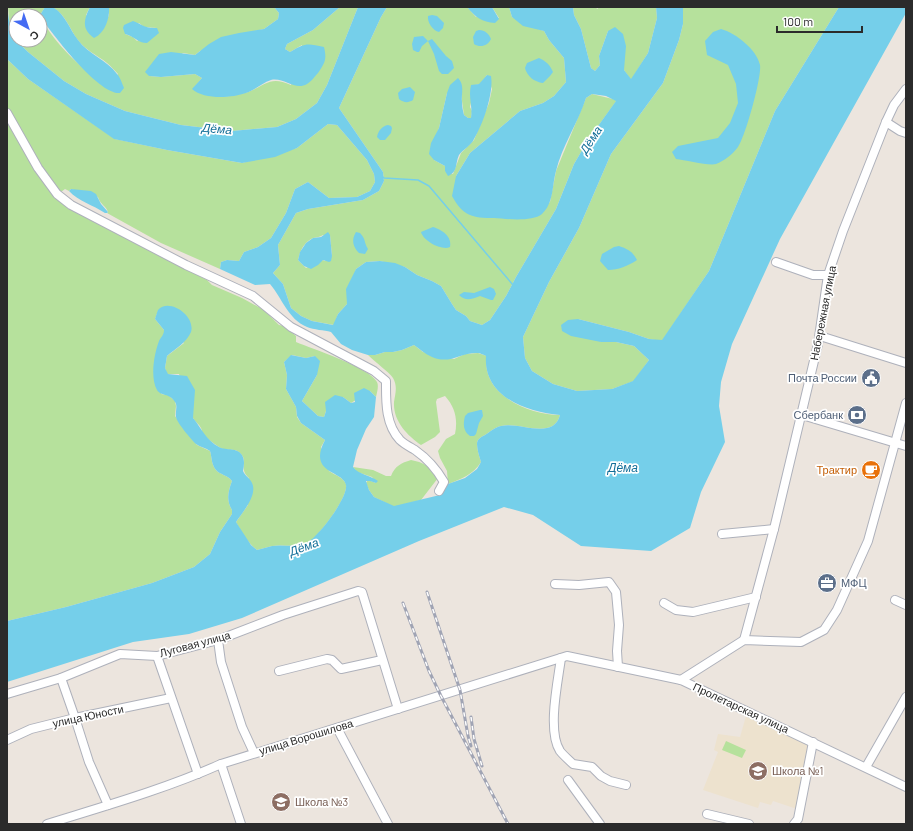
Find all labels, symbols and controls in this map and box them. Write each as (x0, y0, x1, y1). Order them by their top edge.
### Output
north arrow (8, 8, 48, 48)
scale bar (777, 8, 862, 34)
text: 100 m (783, 14, 813, 28)
text: С (27, 29, 42, 44)
water label: Дёма (199, 120, 233, 137)
water label: Дёма (575, 123, 605, 158)
street label: Набережная улица (807, 263, 838, 361)
public building icon: Почта России (860, 367, 882, 389)
place label: Почта России (788, 371, 857, 384)
bank icon: Сбербанк (846, 404, 868, 426)
place label: Сбербанк (794, 408, 843, 421)
cafe icon: Трактир (860, 459, 882, 481)
water label: Дёма (606, 460, 638, 475)
place label: Трактир (816, 463, 857, 476)
water label: Дёма (285, 534, 321, 559)
office icon: МФЦ (816, 572, 838, 594)
place label: МФЦ (841, 576, 867, 589)
street label: Луговая улица (158, 628, 233, 659)
street label: Пролетарская улица (691, 680, 792, 736)
street label: улица Юности (51, 702, 125, 729)
street label: улица Ворошилова (257, 716, 355, 757)
school or university icon: Школа №1 (747, 760, 769, 782)
place label: Школа №1 (772, 764, 823, 777)
school or university icon: Школа №3 (270, 791, 292, 813)
place label: Школа №3 (295, 795, 348, 808)

